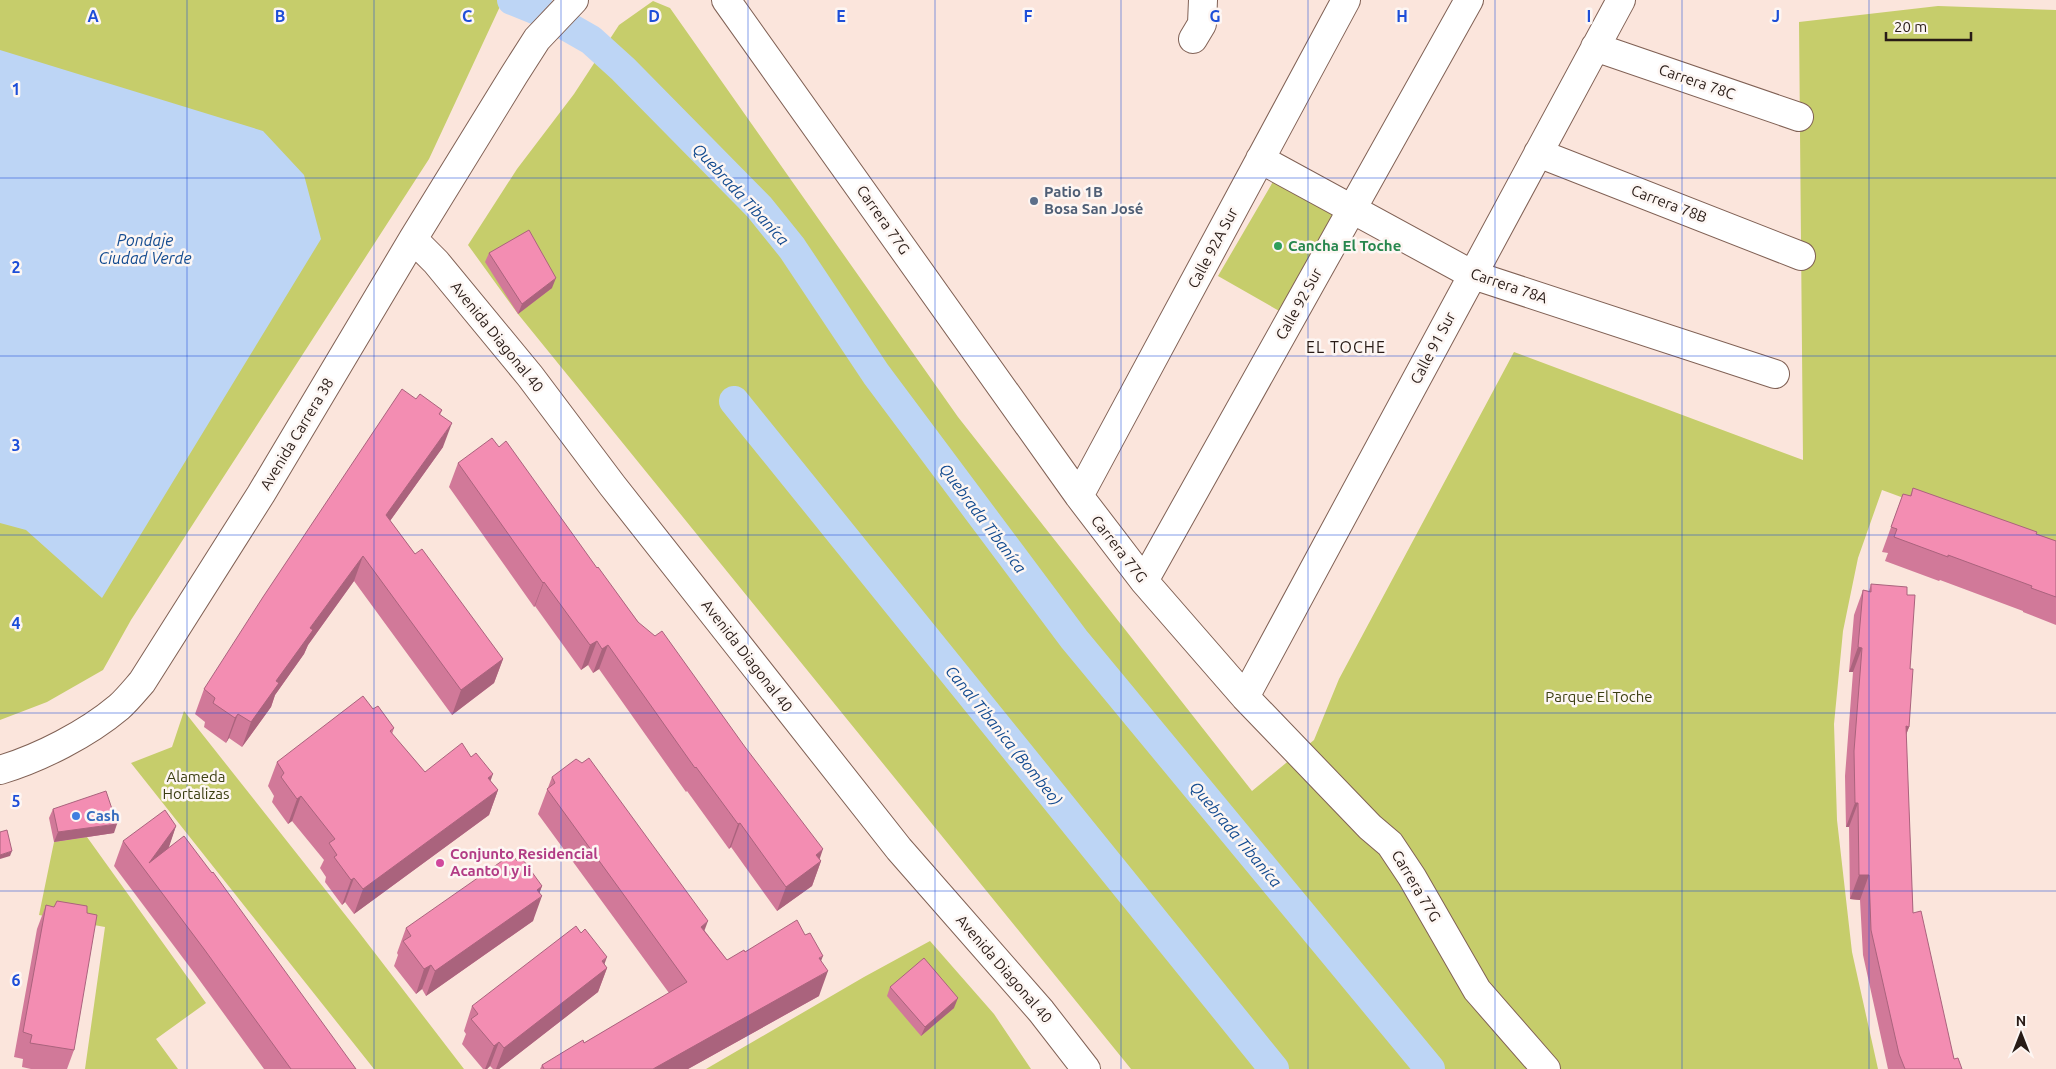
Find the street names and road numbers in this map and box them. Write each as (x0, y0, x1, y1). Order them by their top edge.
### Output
street label: Carrera 78C (1657, 61, 1738, 103)
street label: Carrera 78B (1629, 181, 1709, 226)
street label: Carrera 77G (853, 182, 913, 257)
street label: Calle 92A Sur (1184, 204, 1241, 291)
street label: Carrera 78A (1469, 264, 1550, 307)
street label: Calle 92 Sur (1272, 265, 1325, 342)
street label: Avenida Diagonal 40 (448, 278, 547, 395)
street label: Calle 91 Sur (1407, 309, 1459, 387)
street label: Avenida Carrera 38 (256, 375, 337, 493)
street label: Carrera 77G (1088, 512, 1151, 586)
street label: Avenida Diagonal 40 (698, 596, 796, 715)
street label: Carrera 77G (1388, 847, 1444, 925)
street label: Avenida Diagonal 40 (953, 911, 1056, 1026)

